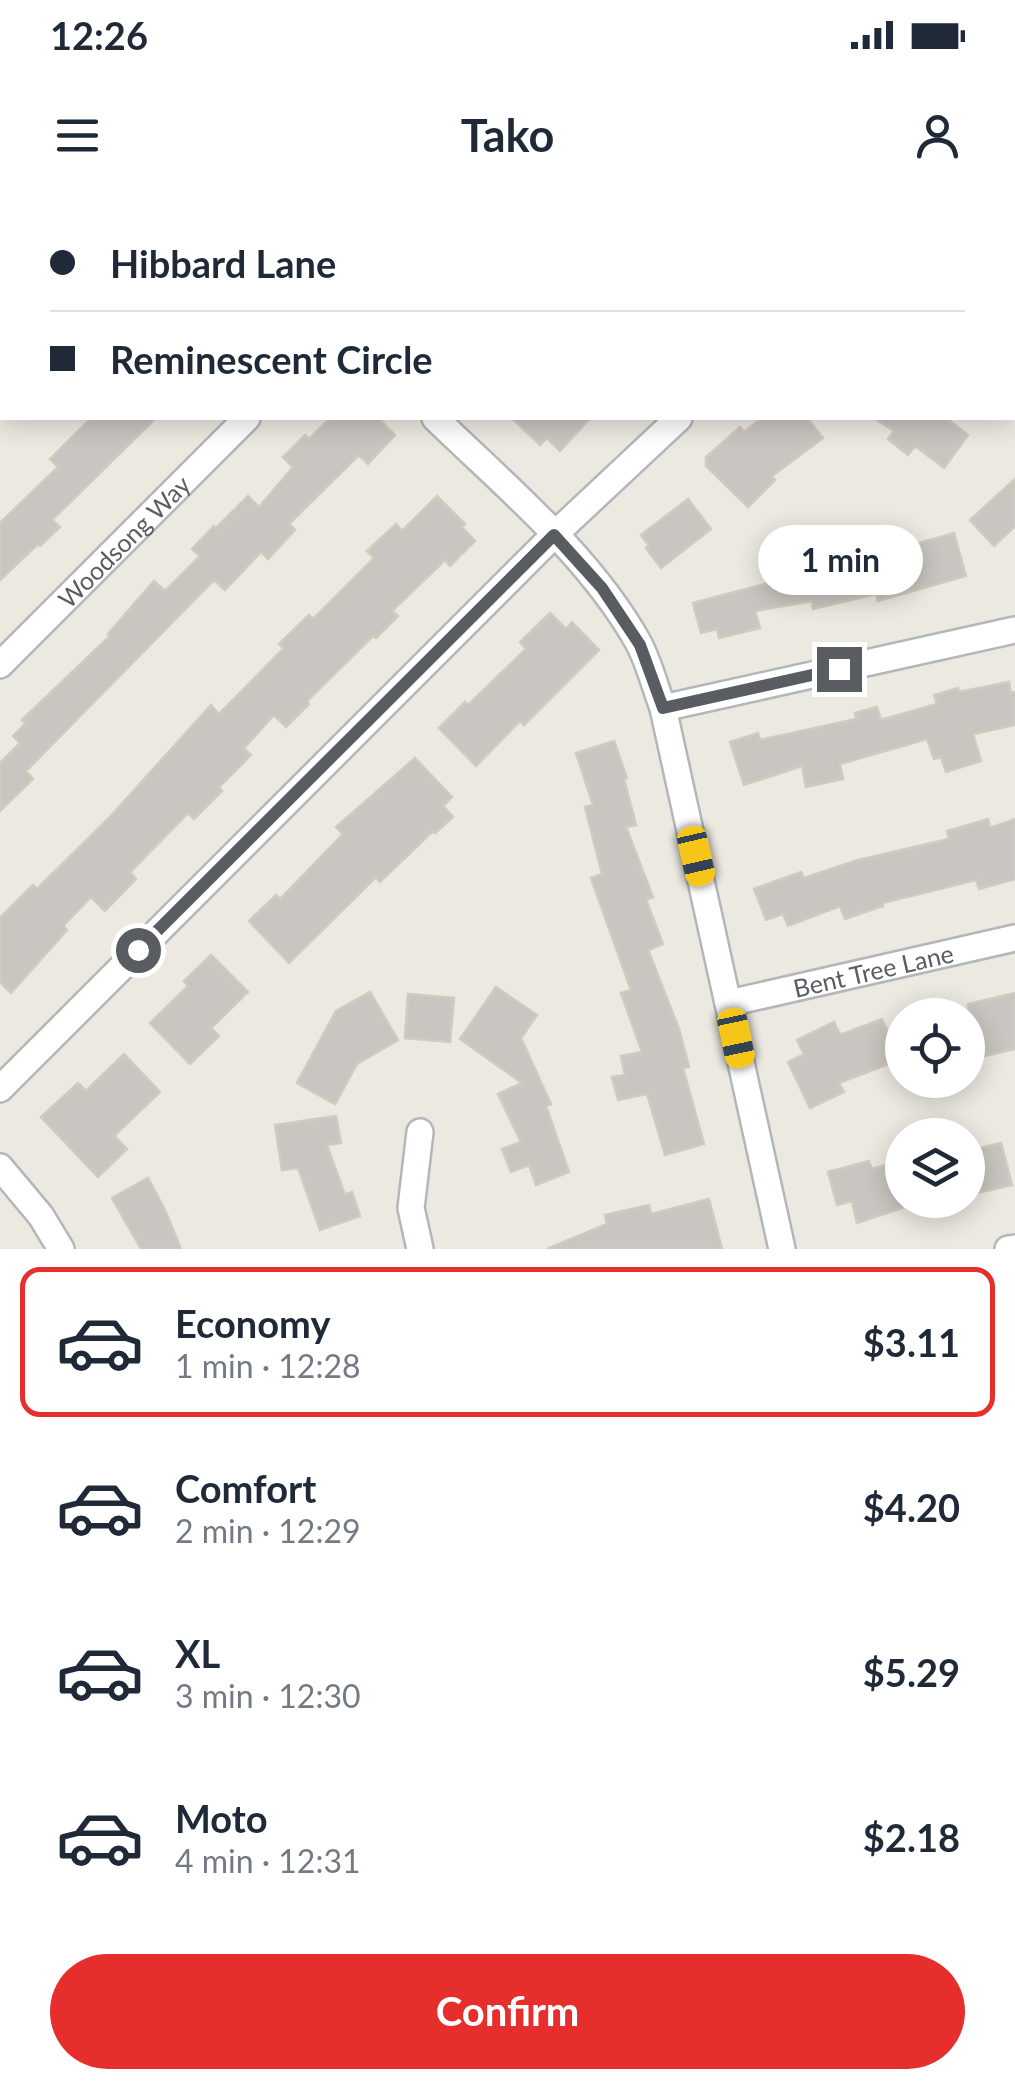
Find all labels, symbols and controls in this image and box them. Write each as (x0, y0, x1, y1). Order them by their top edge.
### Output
text: 12:26 (50, 12, 148, 58)
icon: menu (50, 108, 105, 163)
text: Tako (461, 108, 554, 162)
icon: person (910, 108, 965, 163)
text: Hibbard Lane (110, 240, 336, 286)
text: Reminescent Circle (110, 336, 433, 382)
street label: Woodsong Way (51, 469, 196, 614)
callout: 1 min (756, 524, 922, 594)
text: 1 min (801, 540, 880, 579)
route end (817, 647, 862, 692)
car (675, 823, 717, 889)
route start (116, 928, 161, 973)
street label: Bent Tree Lane (790, 937, 956, 1003)
map controls (885, 998, 985, 1218)
button: locate (885, 998, 985, 1098)
car (715, 1006, 757, 1070)
button: layers (885, 1118, 985, 1218)
icon: car (55, 1297, 145, 1387)
text: Economy (175, 1300, 330, 1346)
text: $3.11 (863, 1319, 960, 1365)
text: 1 min · 12:28 (175, 1346, 361, 1385)
icon: car (55, 1462, 145, 1552)
text: Comfort (175, 1465, 316, 1511)
text: $4.20 (863, 1484, 960, 1530)
text: 2 min · 12:29 (175, 1511, 361, 1550)
icon: car (55, 1627, 145, 1717)
text: XL (175, 1630, 220, 1676)
text: $5.29 (863, 1649, 960, 1695)
text: 3 min · 12:30 (175, 1676, 361, 1715)
icon: car (55, 1792, 145, 1882)
text: Moto (175, 1795, 268, 1841)
text: $2.18 (863, 1814, 960, 1860)
text: 4 min · 12:31 (175, 1841, 361, 1880)
button: Confirm (50, 1954, 965, 2069)

